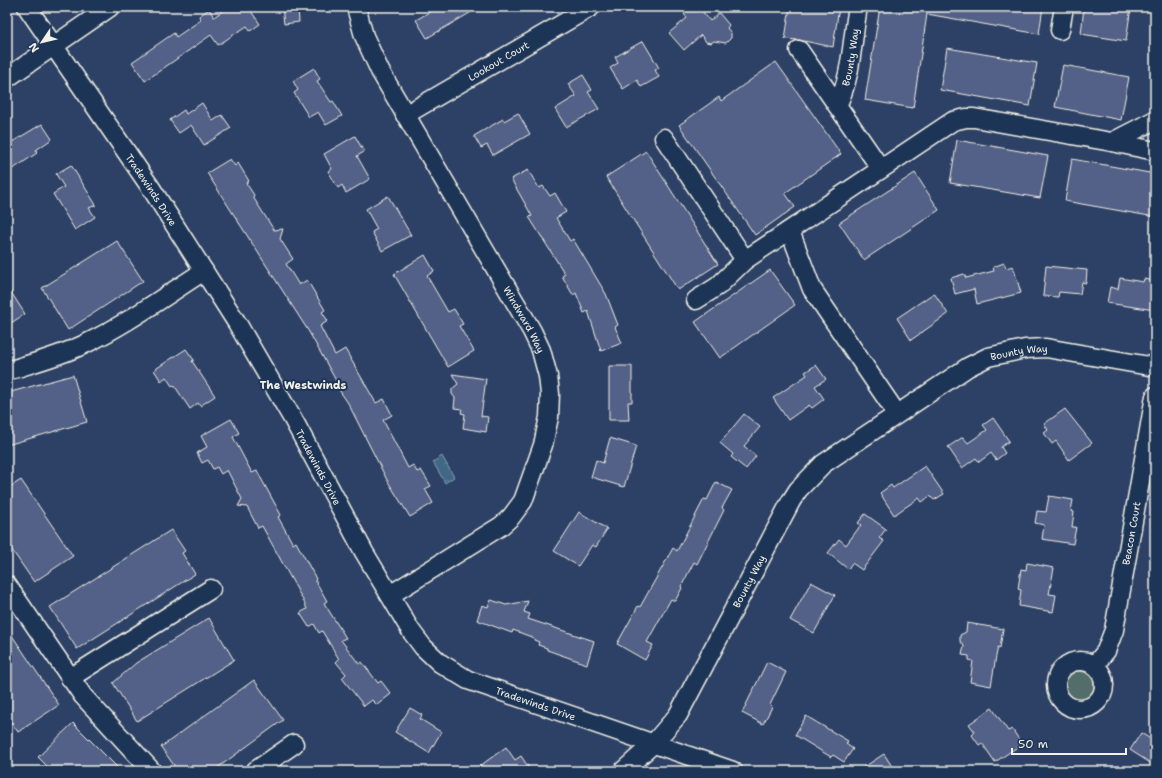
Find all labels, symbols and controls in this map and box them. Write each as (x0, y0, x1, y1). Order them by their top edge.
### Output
north arrow (22, 22, 62, 62)
street label: Bounty Way (839, 27, 861, 87)
street label: Lookout Court (465, 38, 531, 84)
text: N (25, 39, 43, 55)
street label: Tradewinds Drive (123, 151, 180, 229)
street label: Windward Way (501, 284, 548, 355)
street label: Bounty Way (989, 341, 1048, 363)
district label: The Westwinds (260, 378, 347, 393)
street label: Tradewinds Drive (293, 427, 344, 507)
street label: Beacon Court (1119, 500, 1143, 566)
street label: Bounty Way (729, 552, 768, 610)
street label: Tradewinds Drive (494, 683, 578, 723)
scale bar (1012, 730, 1126, 756)
text: 50 m (1018, 736, 1048, 752)

